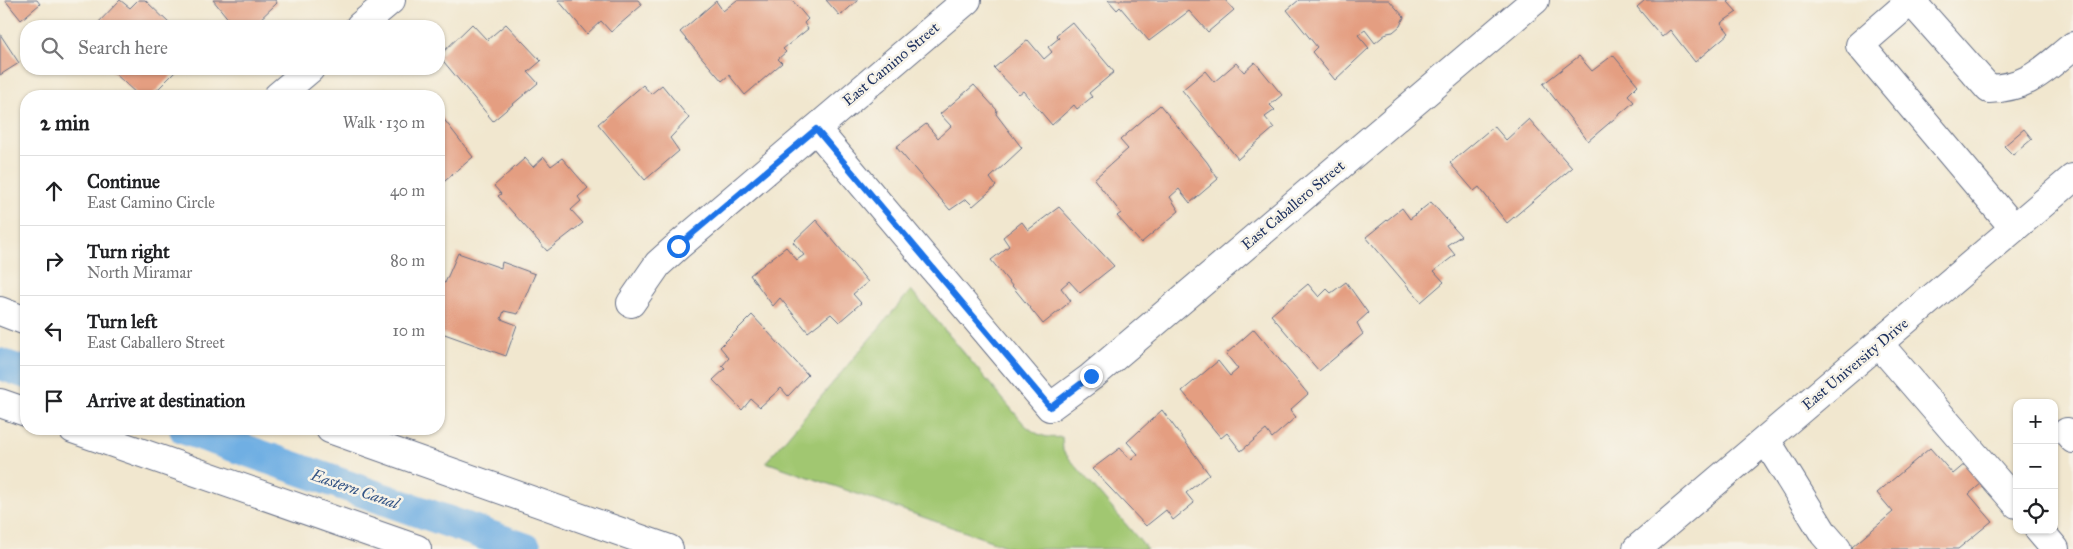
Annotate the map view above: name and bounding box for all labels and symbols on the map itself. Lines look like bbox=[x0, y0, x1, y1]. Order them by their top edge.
street label: East Camino Street bbox=[839, 18, 944, 110]
street label: East Caballero Street bbox=[1238, 156, 1349, 253]
route start bbox=[667, 235, 690, 258]
street label: East University Drive bbox=[1798, 314, 1912, 414]
route end bbox=[1080, 365, 1103, 388]
water label: Eastern Canal bbox=[308, 465, 403, 513]

